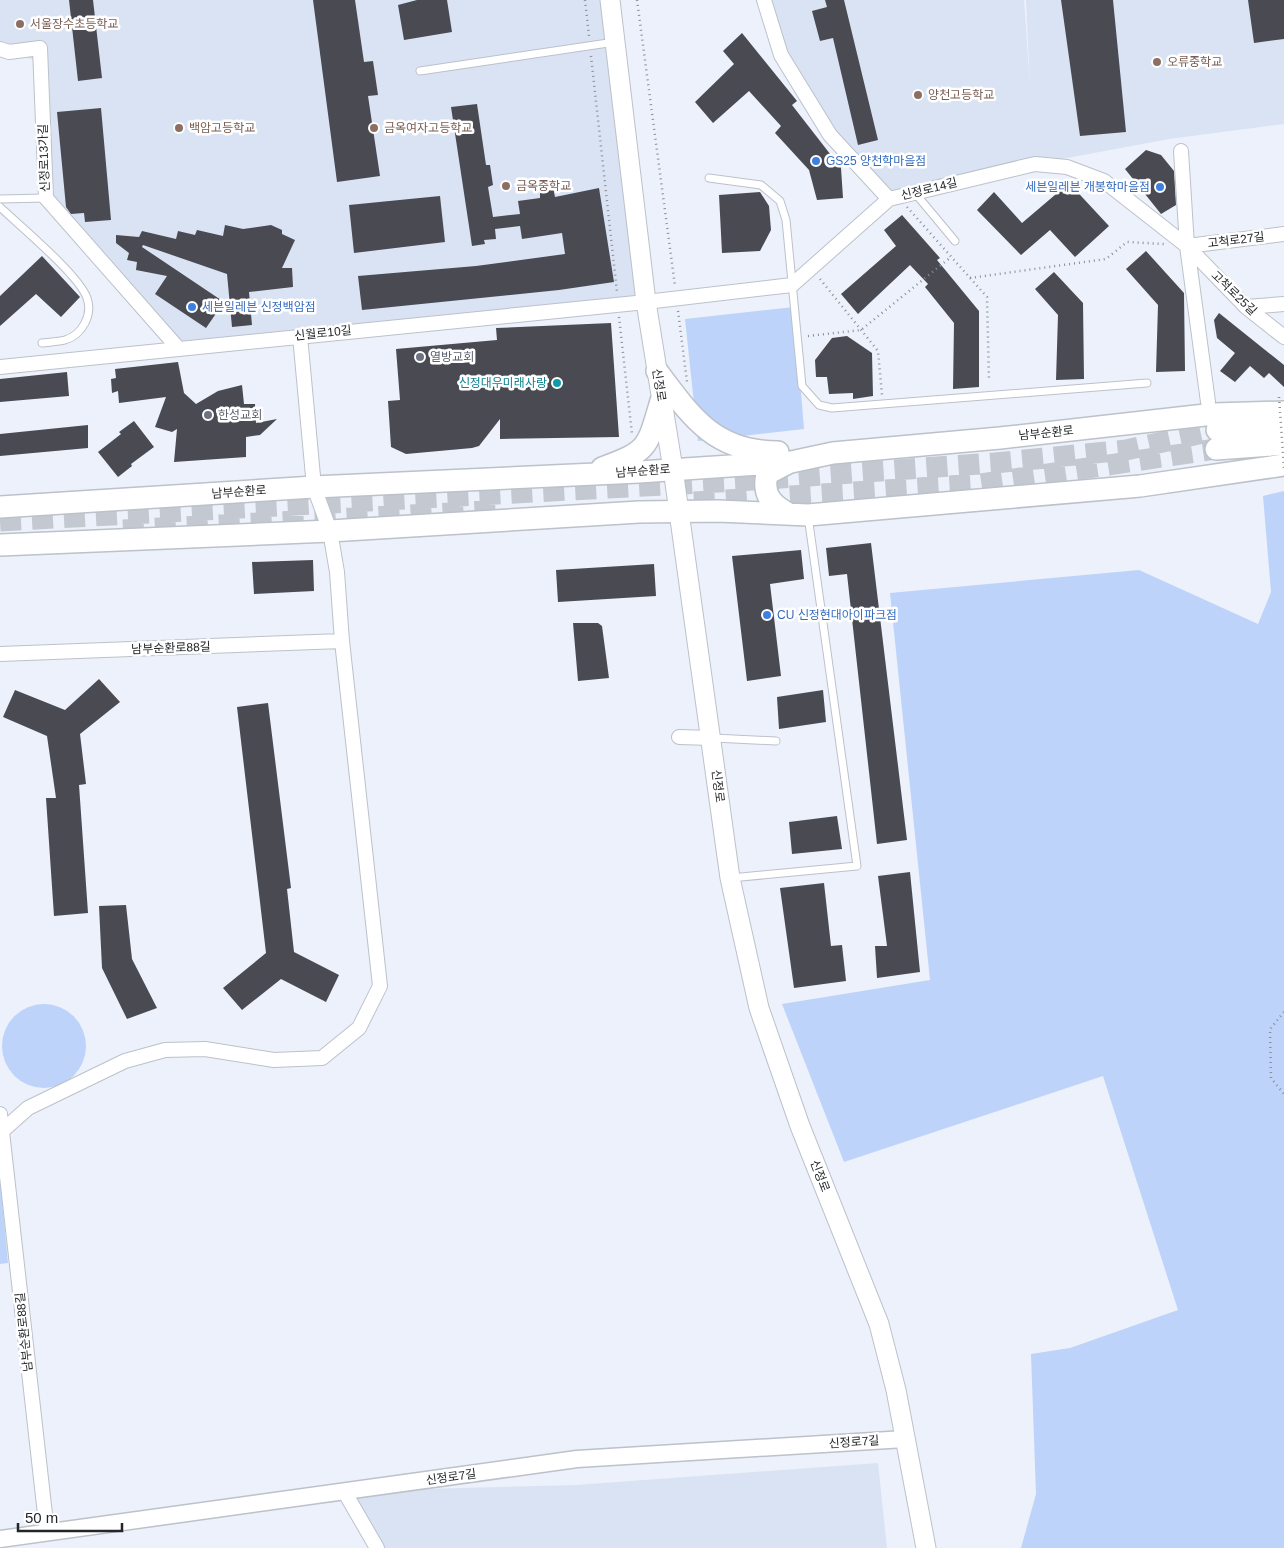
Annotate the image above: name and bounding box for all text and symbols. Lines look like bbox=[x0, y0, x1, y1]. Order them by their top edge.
place label: 서울장수초등학교 bbox=[30, 17, 118, 31]
marker: 서울장수초등학교 bbox=[14, 18, 26, 30]
place label: 오류중학교 bbox=[1167, 55, 1222, 69]
marker: 오류중학교 bbox=[1151, 56, 1163, 68]
place label: 양천고등학교 bbox=[928, 88, 994, 102]
marker: 양천고등학교 bbox=[912, 89, 924, 101]
place label: 백암고등학교 bbox=[189, 121, 255, 135]
place label: 금옥여자고등학교 bbox=[384, 121, 472, 135]
marker: 백암고등학교 bbox=[173, 122, 185, 134]
marker: 금옥여자고등학교 bbox=[368, 122, 380, 134]
street label: 신정로13가길 bbox=[36, 123, 52, 193]
place label: GS25 양천학마을점 bbox=[826, 154, 926, 168]
marker: GS25 양천학마을점 bbox=[810, 155, 822, 167]
street label: 신정로14길 bbox=[899, 175, 959, 203]
place label: 금옥중학교 bbox=[516, 179, 571, 193]
marker: 금옥중학교 bbox=[500, 180, 512, 192]
place label: 세븐일레븐 개봉학마을점 bbox=[1025, 180, 1150, 194]
marker: 세븐일레븐 개봉학마을점 bbox=[1154, 181, 1166, 193]
street label: 고척로27길 bbox=[1207, 230, 1265, 250]
street label: 고척로25길 bbox=[1208, 268, 1260, 318]
place label: 세븐일레븐 신정백암점 bbox=[202, 300, 316, 314]
marker: 세븐일레븐 신정백암점 bbox=[186, 301, 198, 313]
street label: 신월로10길 bbox=[294, 323, 352, 343]
place label: 열방교회 bbox=[430, 350, 474, 364]
marker: 열방교회 bbox=[414, 351, 426, 363]
street label: 신정로 bbox=[649, 368, 669, 402]
place label: 신정대우미래사랑 bbox=[459, 376, 547, 390]
marker: 신정대우미래사랑 bbox=[551, 377, 563, 389]
place label: 한성교회 bbox=[218, 408, 262, 422]
marker: 한성교회 bbox=[202, 409, 214, 421]
street label: 남부순환로 bbox=[1018, 423, 1074, 443]
street label: 남부순환로 bbox=[615, 462, 671, 480]
street label: 남부순환로 bbox=[211, 483, 267, 501]
place label: CU 신정현대아이파크점 bbox=[777, 608, 897, 622]
marker: CU 신정현대아이파크점 bbox=[761, 609, 773, 621]
street label: 남부순환로88길 bbox=[131, 640, 211, 656]
street label: 신정로 bbox=[709, 769, 727, 803]
street label: 신정로 bbox=[808, 1158, 832, 1194]
street label: 남부순환로88길 bbox=[13, 1292, 35, 1372]
street label: 신정로7길 bbox=[828, 1433, 880, 1451]
street label: 신정로7길 bbox=[425, 1467, 477, 1487]
scale bar bbox=[18, 1500, 121, 1532]
text: 50 m bbox=[25, 1509, 58, 1526]

